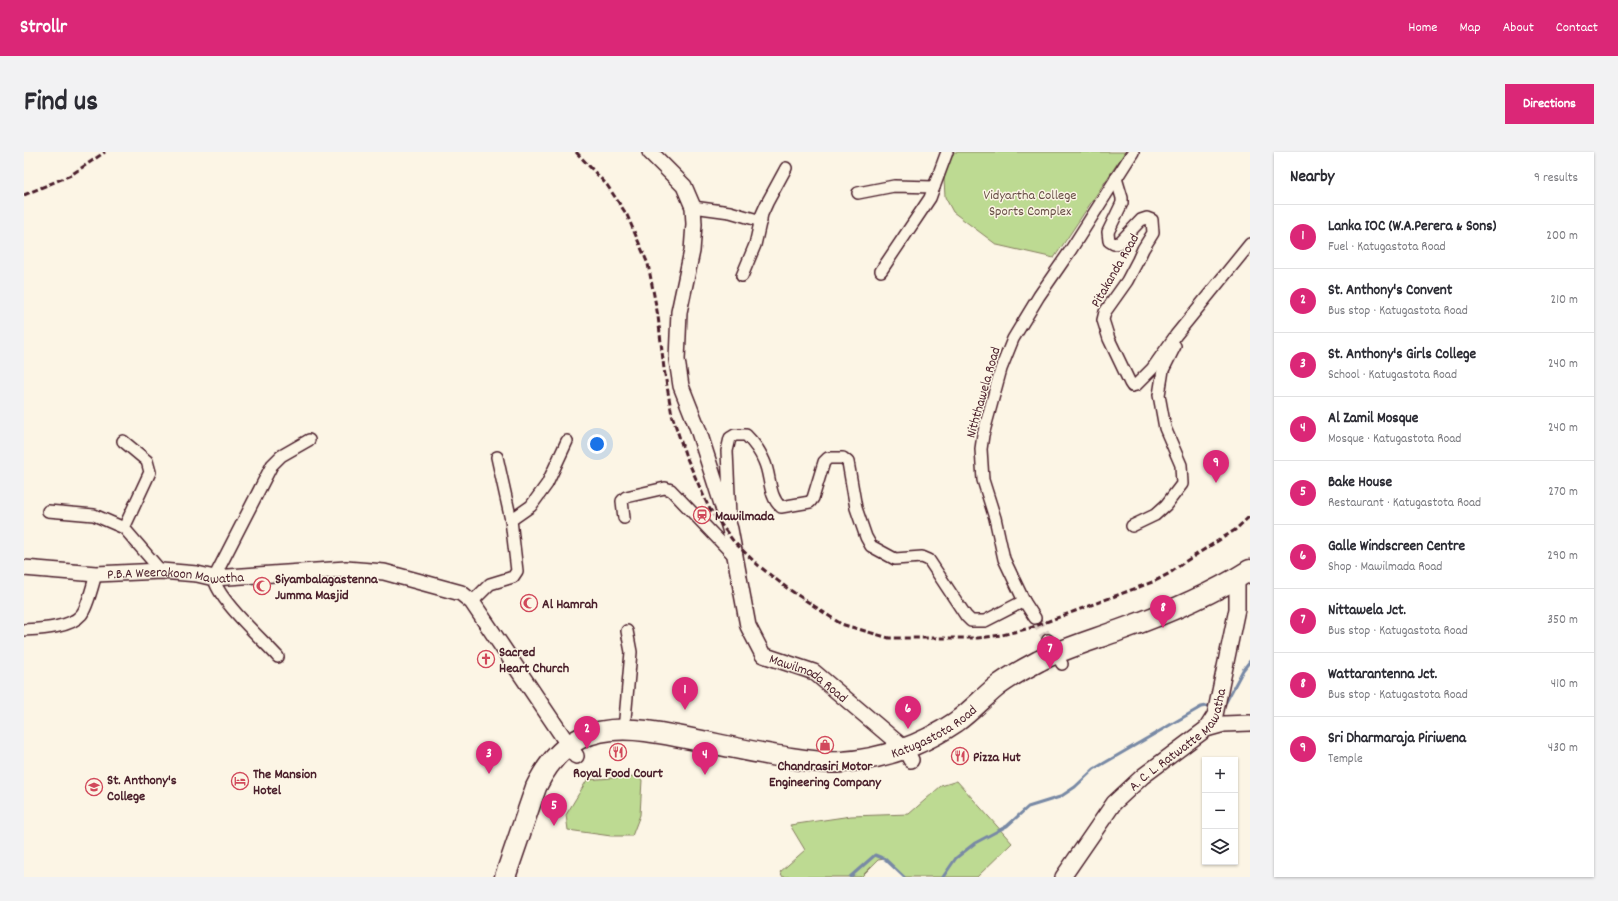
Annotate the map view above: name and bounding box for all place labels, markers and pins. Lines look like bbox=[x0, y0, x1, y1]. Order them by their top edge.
pin: 9 bbox=[1203, 450, 1229, 483]
station icon: Mawilmada bbox=[692, 505, 712, 525]
place label: Mawilmada bbox=[715, 507, 775, 527]
place label: Siyambalagastenna Jumma Masjid bbox=[275, 570, 379, 606]
mosque icon: Siyambalagastenna Jumma Masjid bbox=[252, 576, 272, 596]
mosque icon: Al Hamrah bbox=[519, 593, 539, 613]
place label: Al Hamrah bbox=[542, 595, 598, 615]
pin: 8 bbox=[1150, 595, 1176, 628]
pin: 7 bbox=[1037, 636, 1063, 669]
place label: Sacred Heart Church bbox=[499, 643, 570, 679]
church icon: Sacred Heart Church bbox=[476, 649, 496, 669]
pin: 1 bbox=[672, 677, 698, 710]
pin: 6 bbox=[895, 696, 921, 729]
pin: 2 bbox=[574, 716, 600, 749]
shop icon: Chandrasiri Motor Engineering Company bbox=[815, 735, 835, 755]
pin: 3 bbox=[476, 741, 502, 774]
restaurant icon: Royal Food Court bbox=[608, 742, 628, 762]
pin: 4 bbox=[692, 742, 718, 775]
restaurant icon: Pizza Hut bbox=[950, 746, 970, 766]
place label: Pizza Hut bbox=[973, 748, 1022, 768]
place label: Chandrasiri Motor Engineering Company bbox=[769, 757, 882, 793]
place label: Royal Food Court bbox=[573, 764, 664, 784]
place label: The Mansion Hotel bbox=[253, 765, 317, 801]
place label: St. Anthony's College bbox=[107, 771, 177, 807]
hotel icon: The Mansion Hotel bbox=[230, 771, 250, 791]
school or university icon: St. Anthony's College bbox=[84, 777, 104, 797]
pin: 5 bbox=[541, 793, 567, 826]

